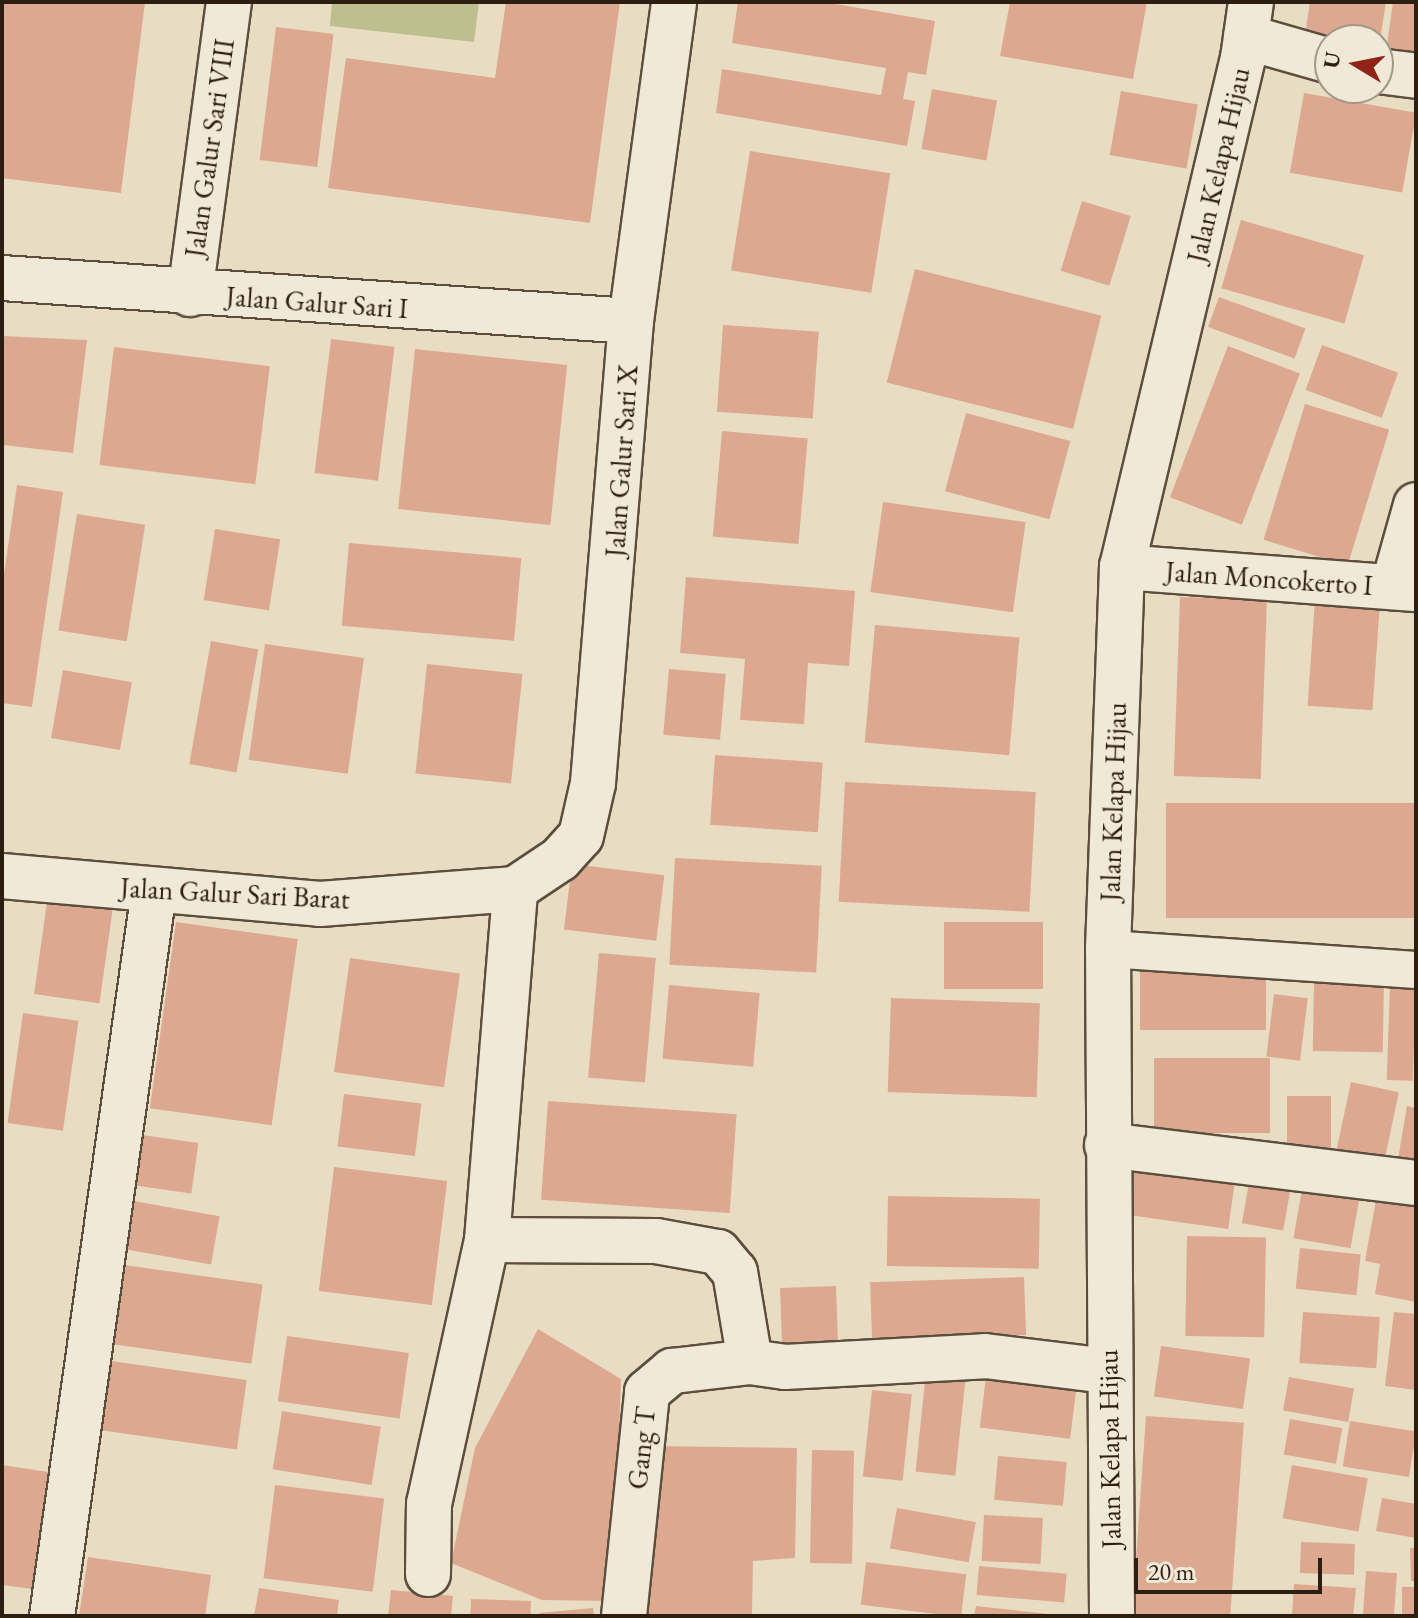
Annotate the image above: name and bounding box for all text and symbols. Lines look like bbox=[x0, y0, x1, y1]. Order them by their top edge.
north arrow bbox=[1314, 24, 1394, 104]
street label: Jalan Galur Sari VIII bbox=[177, 37, 241, 259]
text: U bbox=[1316, 50, 1348, 71]
street label: Jalan Kelapa Hijau bbox=[1179, 64, 1257, 266]
street label: Jalan Galur Sari I bbox=[225, 279, 409, 325]
street label: Jalan Galur Sari X bbox=[598, 364, 644, 558]
street label: Jalan Moncokerto I bbox=[1164, 554, 1374, 602]
street label: Jalan Kelapa Hijau bbox=[1093, 702, 1133, 902]
street label: Jalan Galur Sari Barat bbox=[119, 870, 351, 916]
street label: Jalan Kelapa Hijau bbox=[1090, 1349, 1128, 1549]
street label: Gang T bbox=[620, 1405, 662, 1491]
scale bar bbox=[1138, 1542, 1326, 1592]
text: 20 m bbox=[1148, 1556, 1195, 1587]

